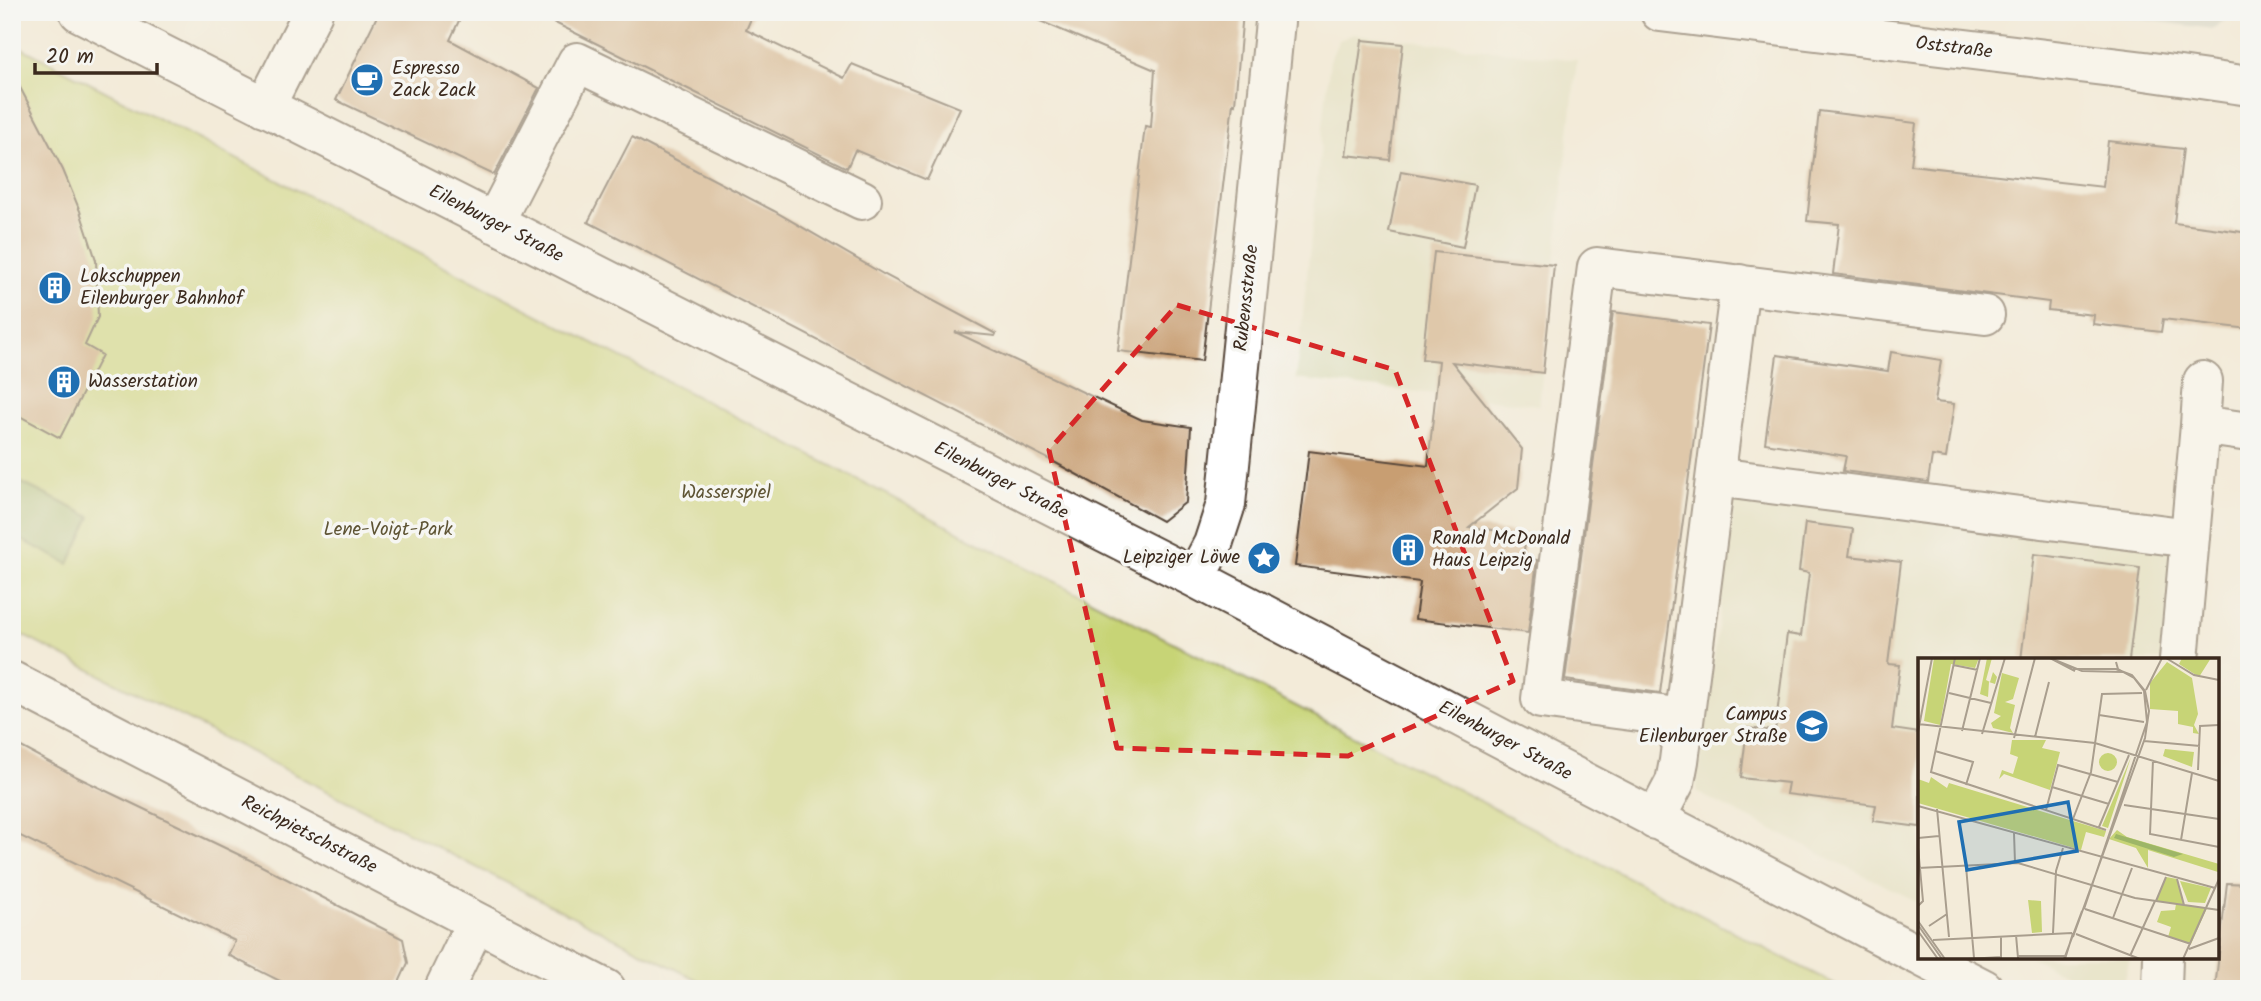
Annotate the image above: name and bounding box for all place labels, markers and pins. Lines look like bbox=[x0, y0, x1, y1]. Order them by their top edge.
place label: Espresso Zack Zack bbox=[392, 54, 476, 106]
cafe icon: Espresso Zack Zack bbox=[348, 61, 386, 99]
place label: Lokschuppen Eilenburger Bahnhof bbox=[80, 262, 245, 314]
building icon: Lokschuppen Eilenburger Bahnhof bbox=[36, 269, 74, 307]
building icon: Wasserstation bbox=[45, 363, 83, 401]
place label: Wasserstation bbox=[88, 367, 198, 397]
place label: Ronald McDonald Haus Leipzig bbox=[1432, 524, 1570, 576]
building icon: Ronald McDonald Haus Leipzig bbox=[1389, 531, 1427, 569]
place icon: Leipziger Löwe bbox=[1245, 539, 1283, 577]
place label: Leipziger Löwe bbox=[1123, 543, 1240, 573]
place label: Campus Eilenburger Straße bbox=[1639, 700, 1787, 752]
school or university icon: Campus Eilenburger Straße bbox=[1793, 707, 1831, 745]

